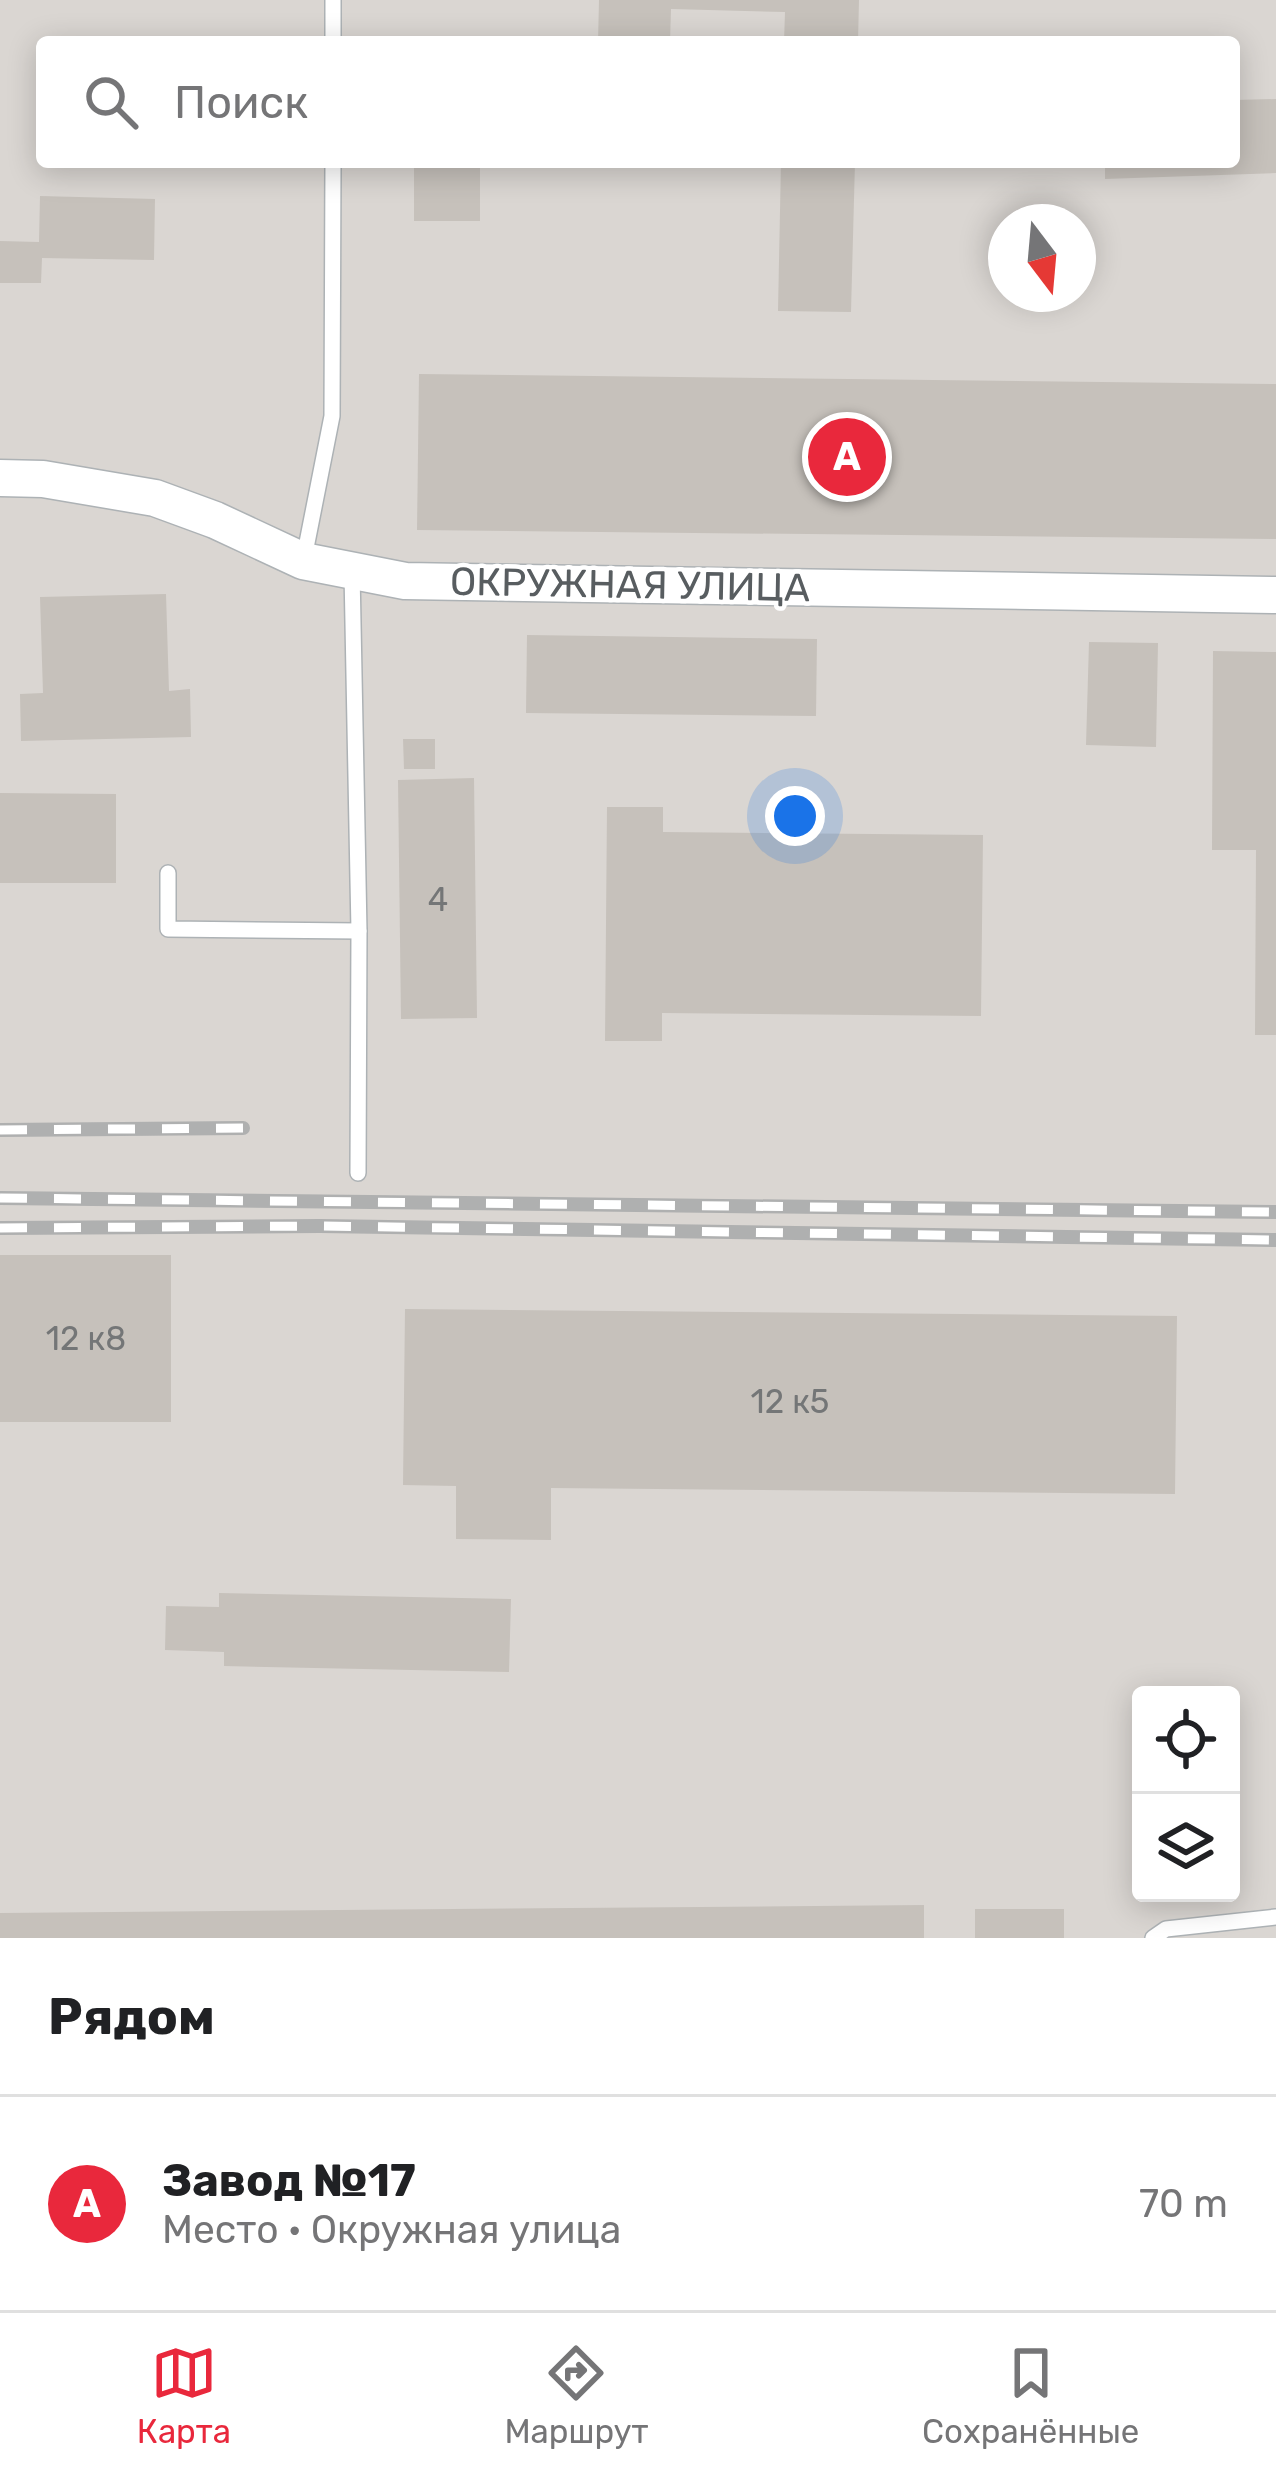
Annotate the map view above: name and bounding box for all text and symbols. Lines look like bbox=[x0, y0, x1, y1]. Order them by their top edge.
search box bbox=[36, 36, 1240, 168]
icon: search bbox=[78, 69, 144, 135]
text: Поиск bbox=[174, 76, 308, 129]
north arrow bbox=[988, 204, 1096, 312]
pin: A bbox=[808, 412, 886, 502]
street label: ОКРУЖНАЯ УЛИЦА bbox=[449, 559, 810, 611]
your location bbox=[765, 786, 825, 846]
house number: 4 bbox=[428, 880, 448, 919]
house number: 12 к8 bbox=[46, 1319, 126, 1358]
house number: 12 к5 bbox=[751, 1382, 829, 1421]
map controls bbox=[1132, 1686, 1240, 1902]
button: locate bbox=[1132, 1686, 1240, 1794]
button: layers bbox=[1132, 1794, 1240, 1902]
text: Рядом bbox=[48, 1986, 215, 2047]
text: Завод №17 bbox=[162, 2154, 416, 2207]
text: A bbox=[73, 2181, 101, 2227]
text: 70 m bbox=[1139, 2181, 1228, 2227]
text: Место · Окружная улица bbox=[162, 2207, 621, 2253]
tab: Карта bbox=[137, 2340, 231, 2451]
tab: Маршрут bbox=[504, 2340, 648, 2451]
tab: Сохранённые bbox=[922, 2340, 1139, 2451]

